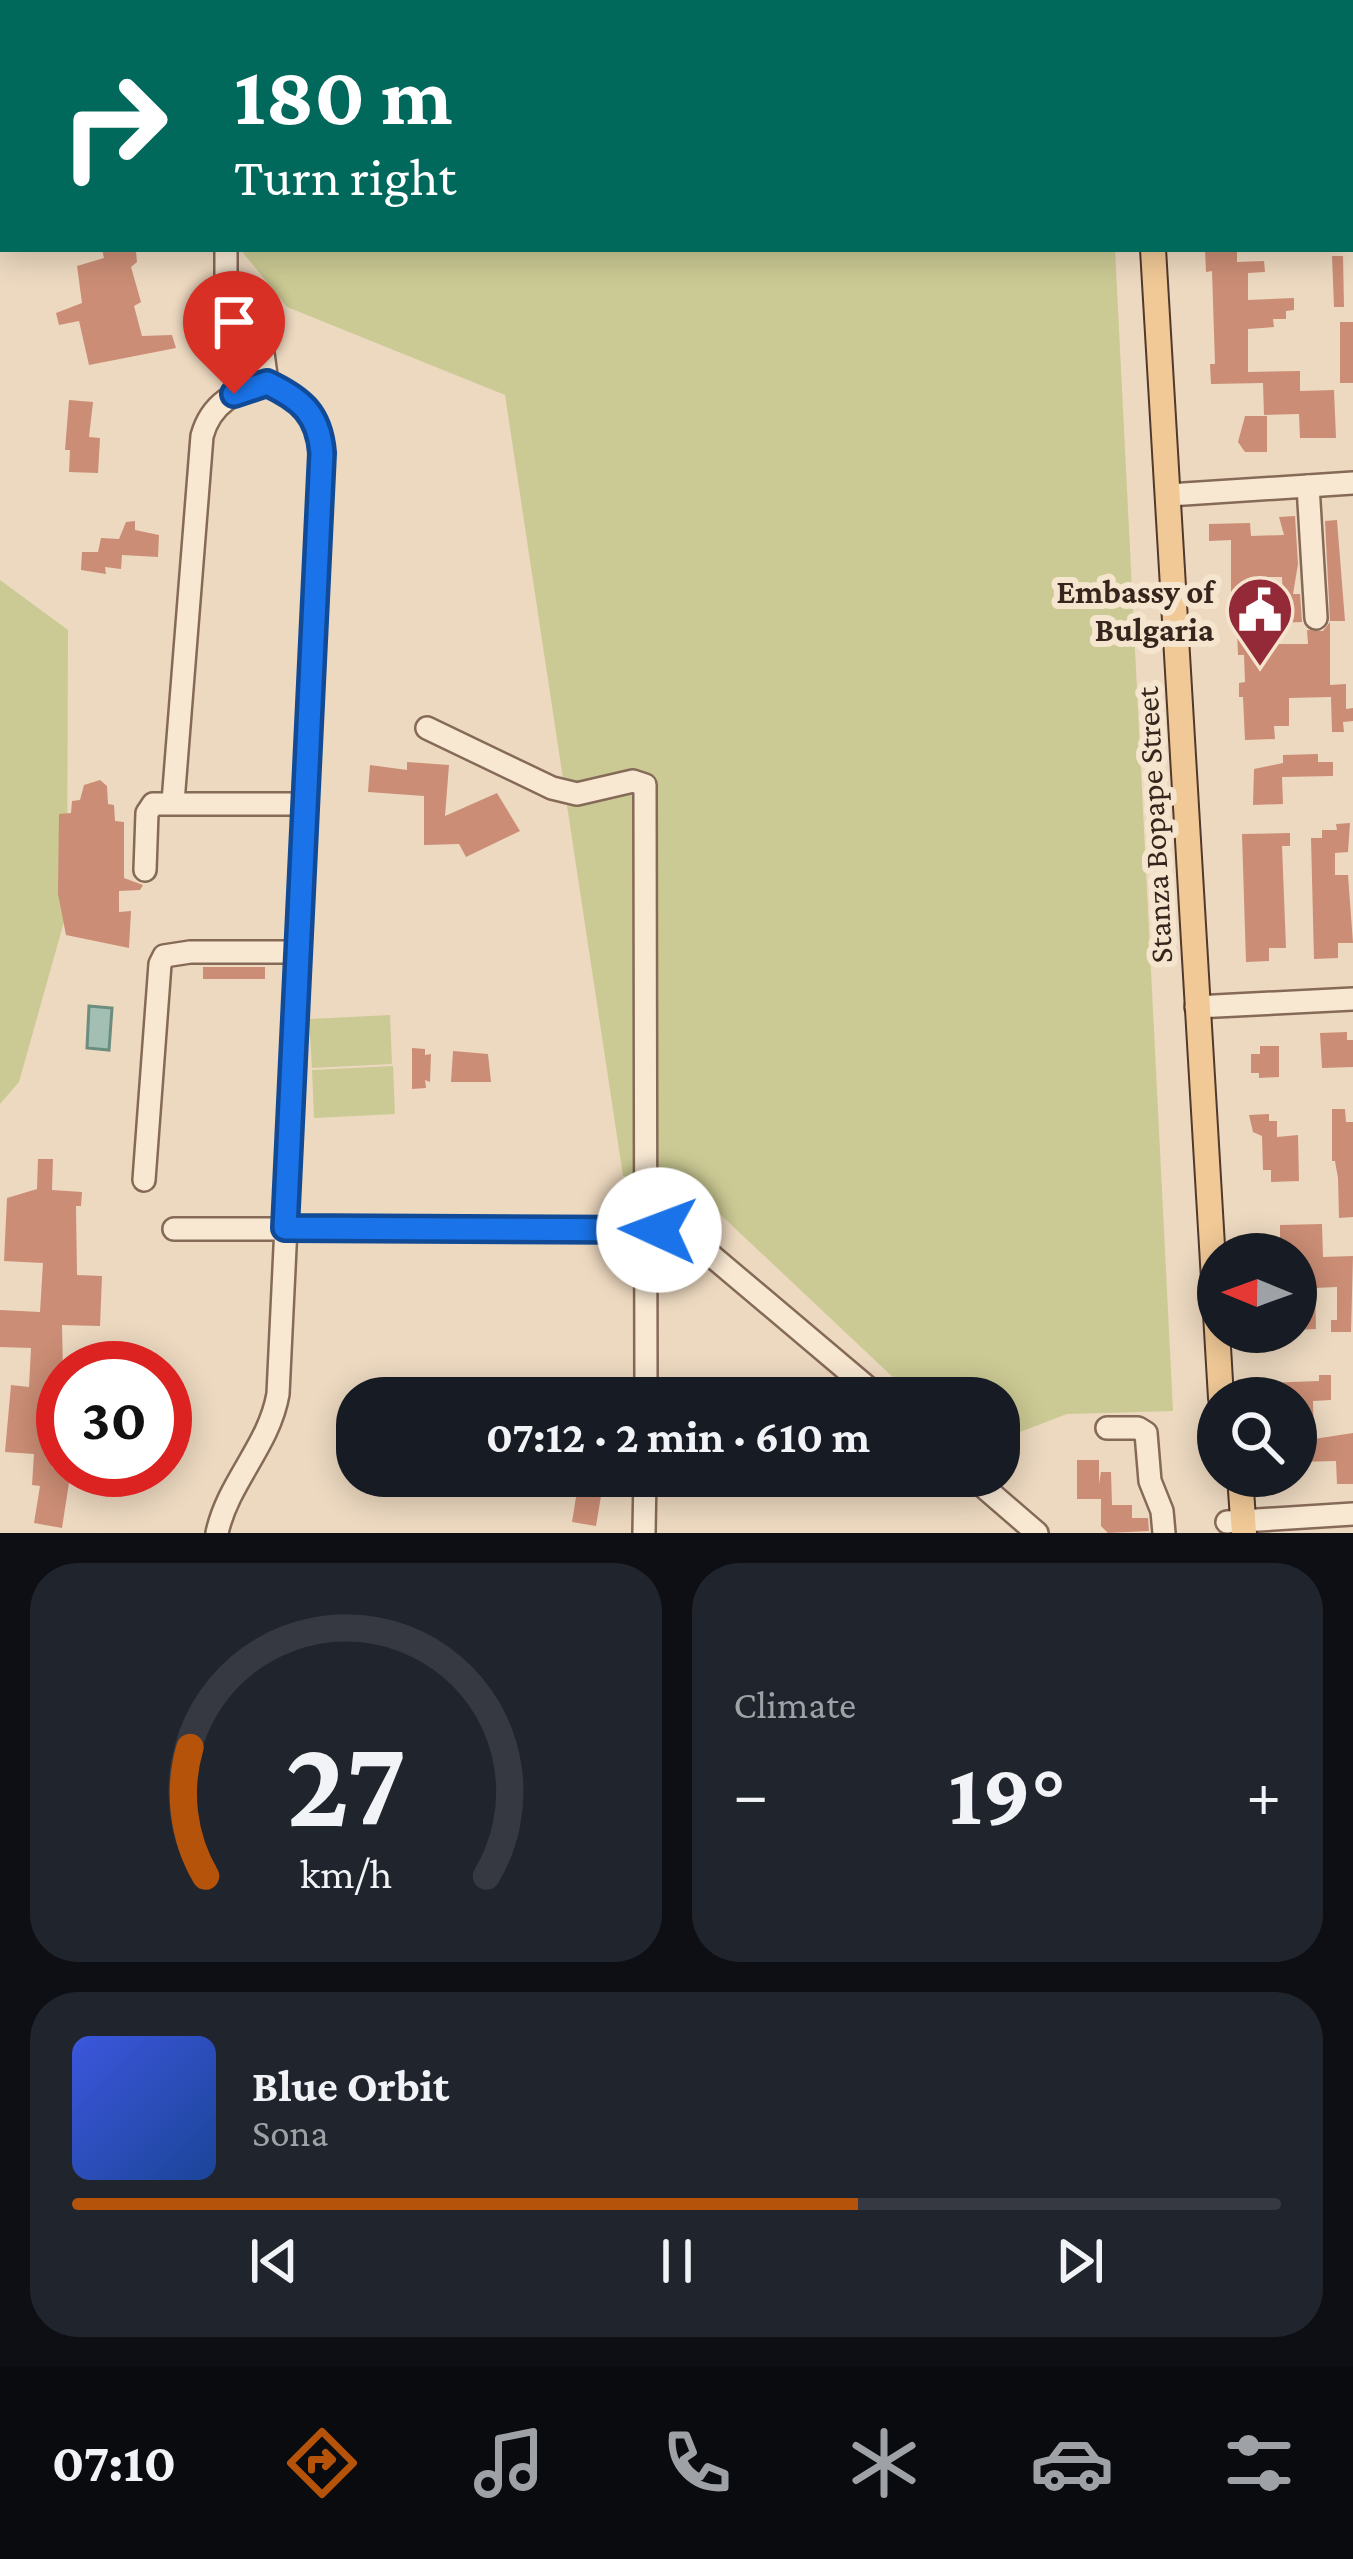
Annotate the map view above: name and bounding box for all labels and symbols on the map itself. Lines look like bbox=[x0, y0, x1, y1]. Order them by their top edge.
pin bbox=[183, 271, 285, 394]
place label: Embassy of Bulgaria bbox=[1056, 573, 1216, 648]
public building icon: Embassy of Bulgaria bbox=[1225, 575, 1295, 669]
street label: Stanza Bopape Street bbox=[1128, 685, 1179, 964]
position arrow bbox=[596, 1167, 722, 1293]
north arrow bbox=[1197, 1233, 1317, 1353]
speed limit sign: 30 bbox=[36, 1341, 192, 1497]

